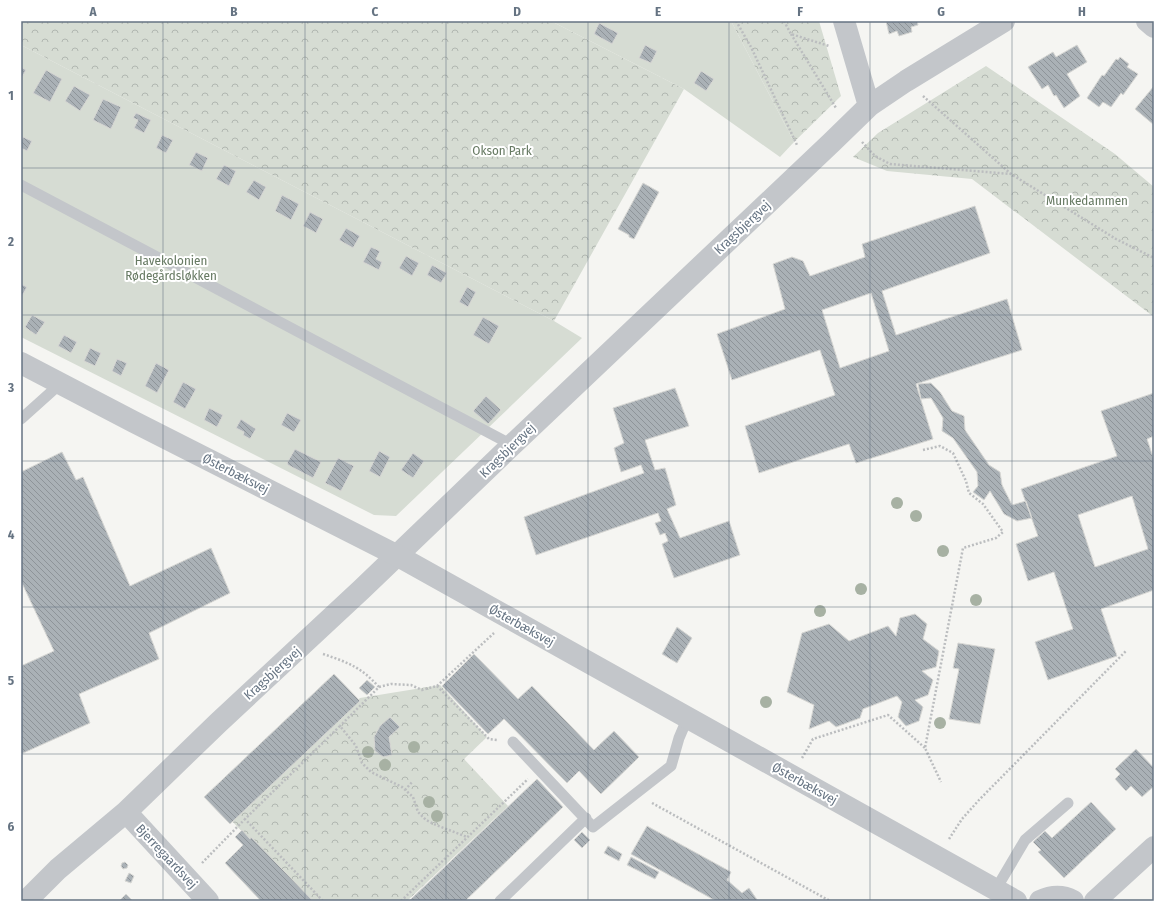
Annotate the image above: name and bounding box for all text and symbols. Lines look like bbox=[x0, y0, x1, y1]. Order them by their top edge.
text: A bbox=[88, 4, 97, 19]
text: B bbox=[230, 4, 238, 19]
text: C bbox=[372, 4, 379, 19]
text: D bbox=[513, 4, 521, 19]
text: E bbox=[655, 4, 661, 19]
text: F bbox=[797, 4, 803, 19]
text: G bbox=[937, 4, 945, 19]
text: H bbox=[1078, 4, 1086, 19]
text: 1 bbox=[8, 88, 14, 103]
park label: Okson Park bbox=[472, 143, 533, 158]
park label: Munkedammen bbox=[1046, 193, 1128, 208]
street label: Kragsbjergvej bbox=[711, 198, 774, 257]
text: 2 bbox=[7, 234, 14, 249]
park label: Havekolonien Rødegårdsløkken bbox=[125, 253, 217, 283]
text: 3 bbox=[7, 380, 14, 395]
street label: Kragsbjergvej bbox=[476, 420, 538, 481]
street label: Østerbæksvej bbox=[200, 450, 271, 497]
text: 4 bbox=[8, 527, 15, 542]
street label: Østerbæksvej bbox=[486, 601, 557, 650]
street label: Kragsbjergvej bbox=[241, 644, 304, 703]
text: 5 bbox=[8, 673, 14, 688]
street label: Østerbæksvej bbox=[769, 759, 840, 808]
text: 6 bbox=[8, 819, 15, 834]
street label: Bjerregaardsvej bbox=[133, 821, 200, 892]

